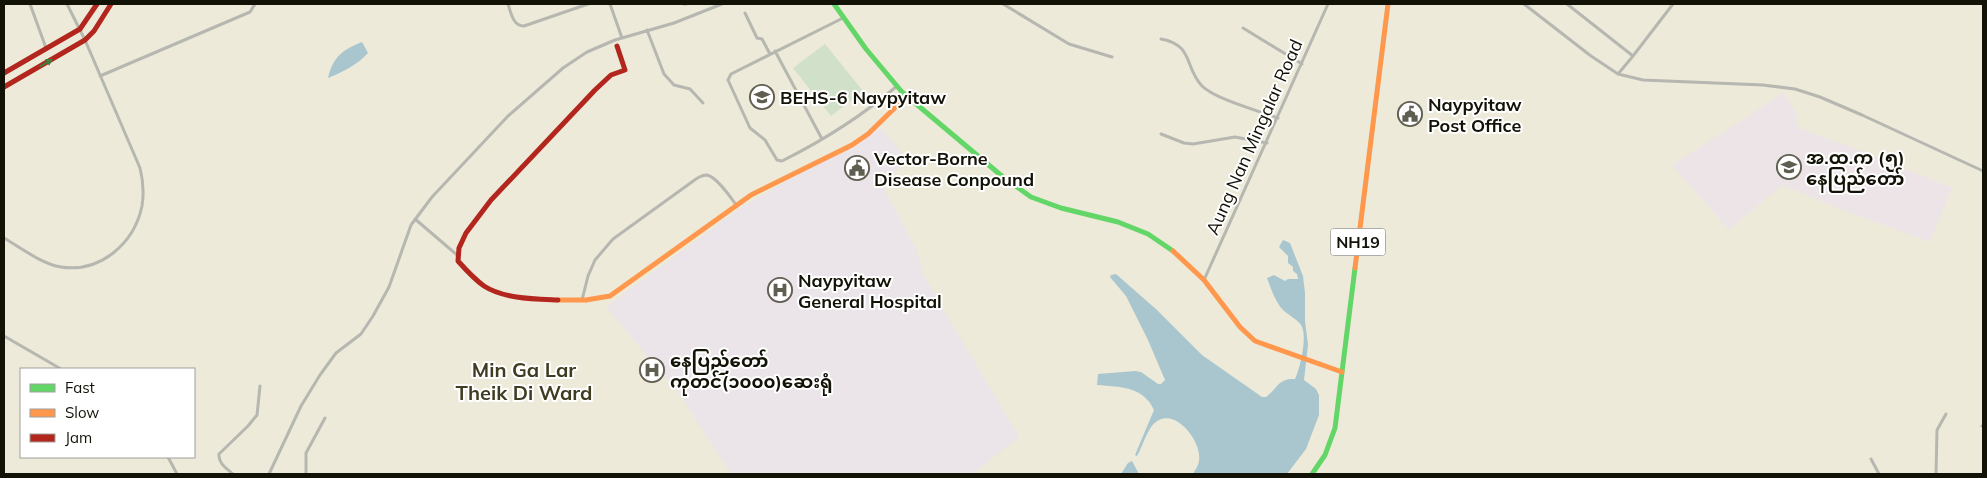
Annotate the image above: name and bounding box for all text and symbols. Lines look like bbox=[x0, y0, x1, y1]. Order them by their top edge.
street label: Aung Nan Mingalar Road bbox=[1200, 36, 1308, 238]
one-way arrow bbox=[40, 58, 53, 67]
school or university icon: BEHS-6 Naypyitaw bbox=[749, 84, 775, 110]
place label: BEHS-6 Naypyitaw bbox=[780, 86, 946, 109]
place label: Naypyitaw Post Office bbox=[1428, 93, 1522, 137]
public building icon: Naypyitaw Post Office bbox=[1397, 101, 1423, 127]
place label: အ.ထ.က (၅) နေပြည်တော် bbox=[1806, 146, 1905, 193]
place label: Vector-Borne Disease Conpound bbox=[873, 147, 1034, 191]
school or university icon: အ.ထ.က (၅) နေပြည်တော် bbox=[1776, 154, 1802, 180]
public building icon: Vector-Borne Disease Conpound bbox=[844, 155, 870, 181]
road number: NH19 bbox=[1330, 228, 1386, 256]
place label: Naypyitaw General Hospital bbox=[798, 269, 942, 313]
hospital icon: Naypyitaw General Hospital bbox=[767, 277, 793, 303]
place label: နေပြည်တော် ကုတင်(၁၀၀၀)ဆေးရုံ bbox=[670, 349, 833, 396]
district label: Min Ga Lar Theik Di Ward bbox=[456, 357, 592, 405]
hospital icon: နေပြည်တော် ကုတင်(၁၀၀၀)ဆေးရုံ bbox=[639, 357, 665, 383]
legend bbox=[20, 368, 195, 458]
text: Fast bbox=[65, 378, 95, 397]
text: Slow bbox=[65, 403, 99, 422]
text: Jam bbox=[65, 428, 92, 447]

